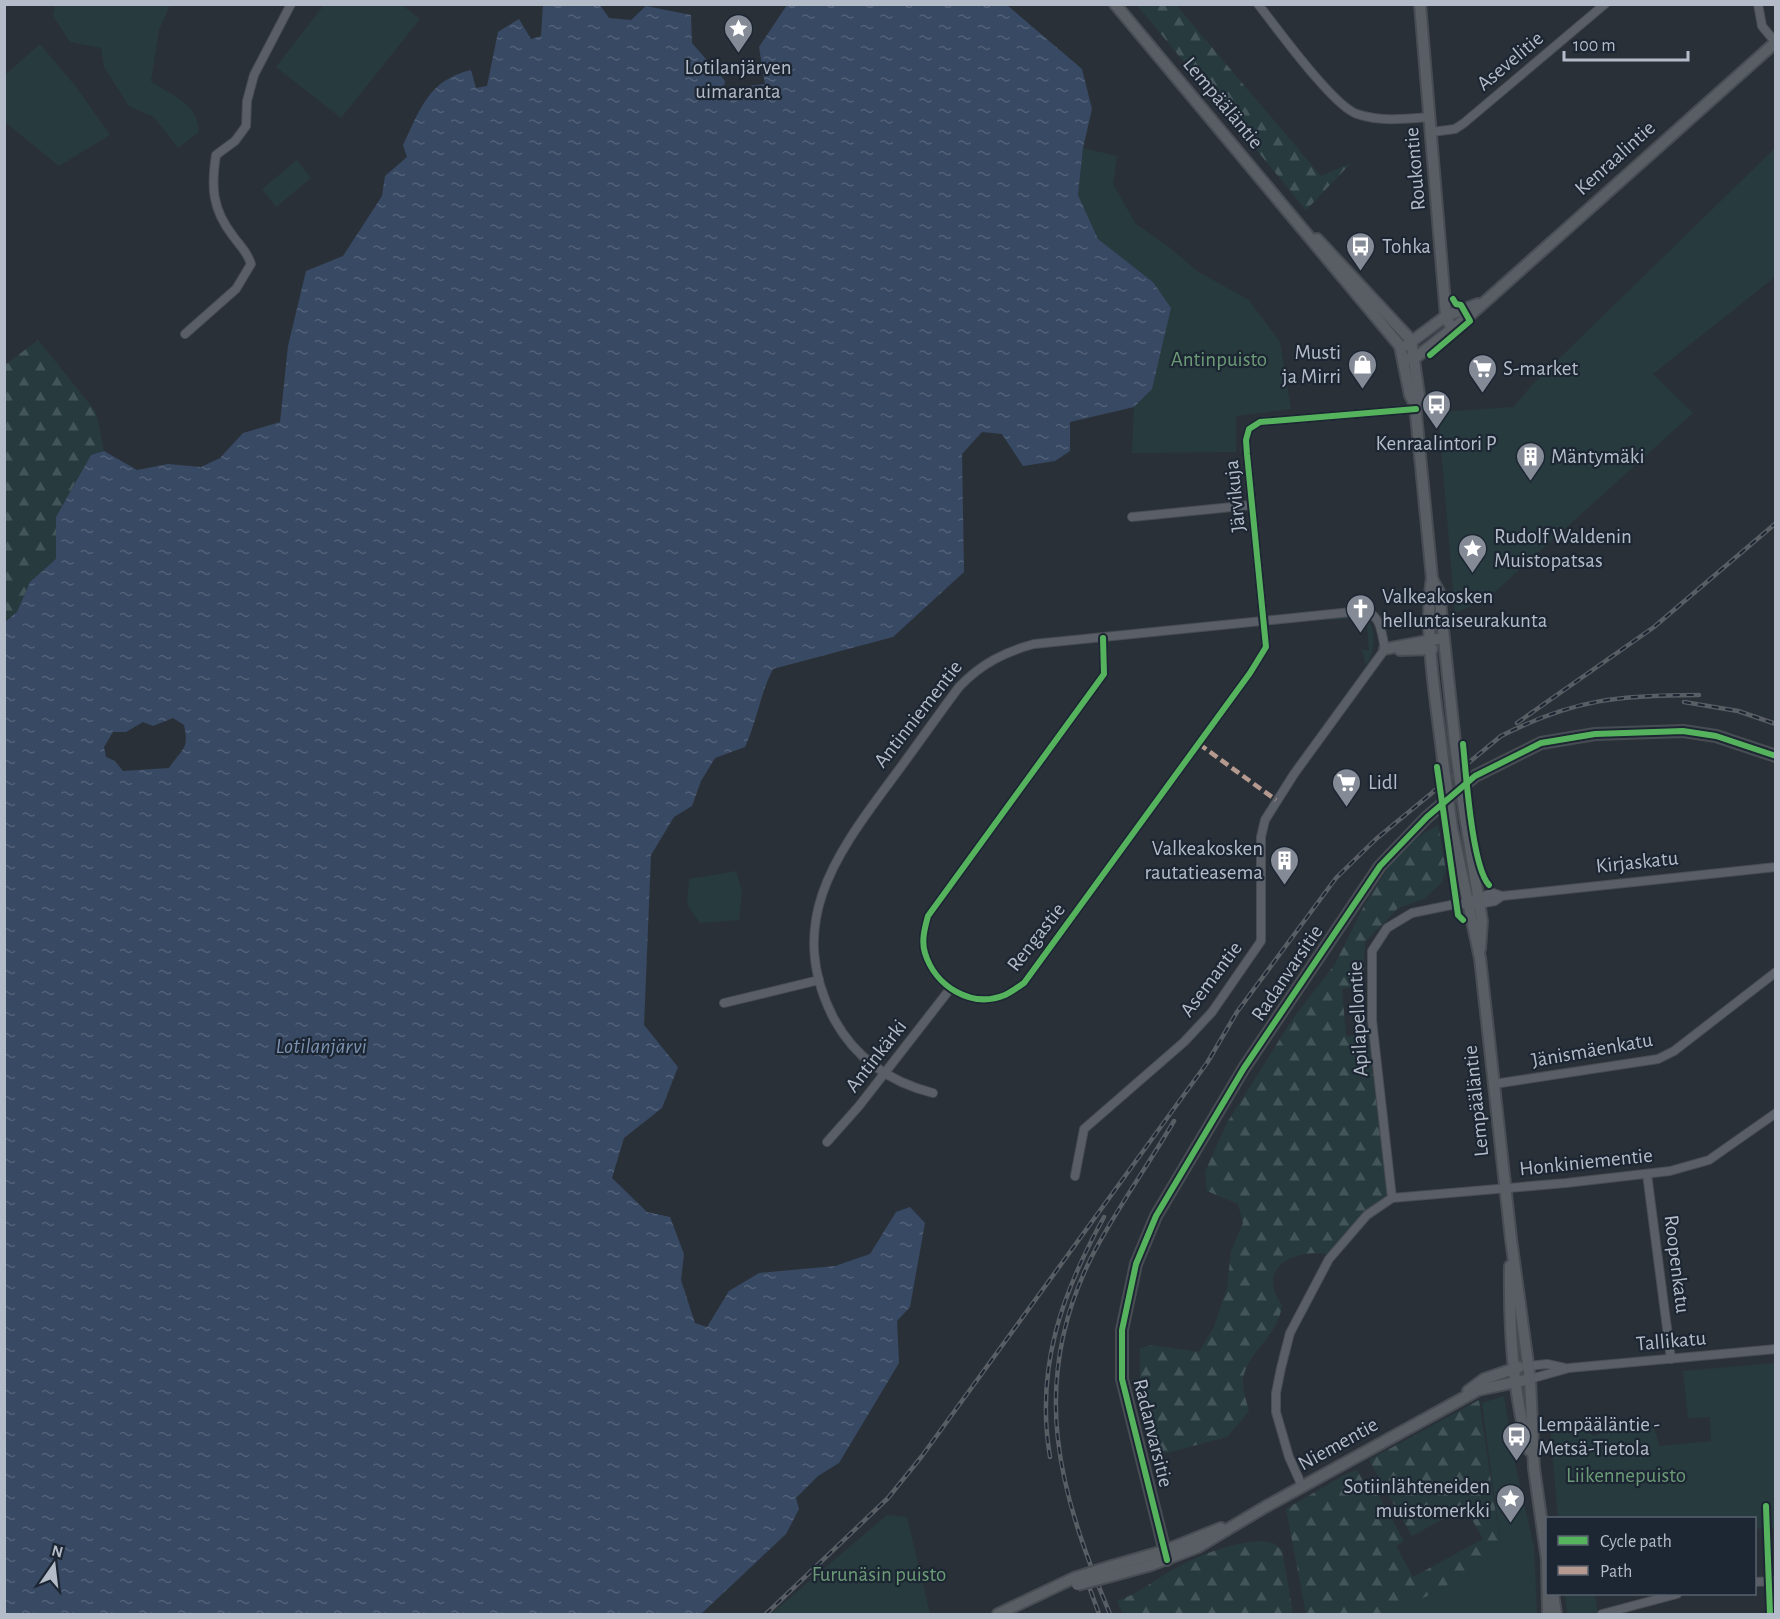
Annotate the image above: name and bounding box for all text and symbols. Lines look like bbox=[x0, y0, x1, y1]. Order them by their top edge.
place icon: Lotilanjärven uimaranta bbox=[722, 12, 754, 54]
scale bar bbox=[1564, 24, 1688, 62]
street label: Asevelitie bbox=[1473, 27, 1547, 95]
text: 100 m bbox=[1573, 37, 1616, 55]
street label: Lempääläntie bbox=[1179, 53, 1267, 153]
place label: Lotilanjärven uimaranta bbox=[684, 57, 792, 102]
street label: Kenraalintie bbox=[1571, 117, 1659, 199]
street label: Roukontie bbox=[1401, 126, 1429, 212]
bus stop icon: Tohka bbox=[1345, 230, 1377, 272]
place label: Tohka bbox=[1382, 236, 1431, 257]
place label: Musti ja Mirri bbox=[1282, 342, 1341, 387]
shop icon: Musti ja Mirri bbox=[1346, 348, 1378, 390]
park label: Antinpuisto bbox=[1171, 349, 1267, 370]
supermarket icon: S-market bbox=[1466, 352, 1498, 394]
place label: S-market bbox=[1503, 358, 1578, 379]
bus stop icon: Kenraalintori P bbox=[1420, 388, 1452, 430]
place label: Kenraalintori P bbox=[1375, 433, 1497, 454]
building icon: Mäntymäki bbox=[1514, 440, 1546, 482]
place label: Mäntymäki bbox=[1551, 446, 1645, 467]
street label: Järvikuja bbox=[1221, 459, 1249, 533]
place label: Rudolf Waldenin Muistopatsas bbox=[1494, 526, 1632, 571]
place icon: Rudolf Waldenin Muistopatsas bbox=[1457, 532, 1489, 574]
place label: Valkeakosken helluntaiseurakunta bbox=[1382, 586, 1548, 631]
church icon: Valkeakosken helluntaiseurakunta bbox=[1345, 592, 1377, 634]
street label: Antinniementie bbox=[870, 656, 966, 772]
supermarket icon: Lidl bbox=[1331, 766, 1363, 808]
place label: Lidl bbox=[1368, 772, 1398, 793]
place label: Valkeakosken rautatieasema bbox=[1144, 838, 1263, 883]
building icon: Valkeakosken rautatieasema bbox=[1268, 844, 1300, 886]
street label: Kirjaskatu bbox=[1595, 847, 1679, 877]
street label: Rengastie bbox=[1003, 899, 1069, 975]
street label: Radanvarsitie bbox=[1247, 921, 1327, 1025]
street label: Asemantie bbox=[1176, 937, 1246, 1021]
street label: Apilapellontie bbox=[1344, 961, 1372, 1077]
street label: Antinkärki bbox=[841, 1016, 911, 1096]
street label: Jänismäenkatu bbox=[1530, 1029, 1654, 1071]
water label: Lotilanjärvi bbox=[276, 1035, 367, 1057]
street label: Lempääläntie bbox=[1460, 1044, 1492, 1158]
street label: Honkiniementie bbox=[1518, 1145, 1654, 1179]
street label: Roopenkatu bbox=[1661, 1214, 1693, 1315]
street label: Tallikatu bbox=[1635, 1327, 1707, 1355]
street label: Radanvarsitie bbox=[1129, 1377, 1177, 1489]
street label: Niementie bbox=[1294, 1414, 1382, 1474]
place label: Lempääläntie - Metsä-Tietola bbox=[1538, 1414, 1660, 1459]
bus stop icon: Lempääläntie - Metsä-Tietola bbox=[1501, 1420, 1533, 1462]
park label: Liikennepuisto bbox=[1566, 1465, 1686, 1486]
place label: Sotiinlähteneiden muistomerkki bbox=[1344, 1476, 1490, 1521]
place icon: Sotiinlähteneiden muistomerkki bbox=[1495, 1482, 1527, 1524]
legend bbox=[1546, 1517, 1756, 1595]
text: Cycle path bbox=[1600, 1533, 1672, 1551]
north arrow bbox=[24, 1535, 84, 1595]
text: N bbox=[50, 1542, 65, 1561]
text: Path bbox=[1600, 1563, 1632, 1581]
park label: Furunäsin puisto bbox=[812, 1564, 946, 1585]

